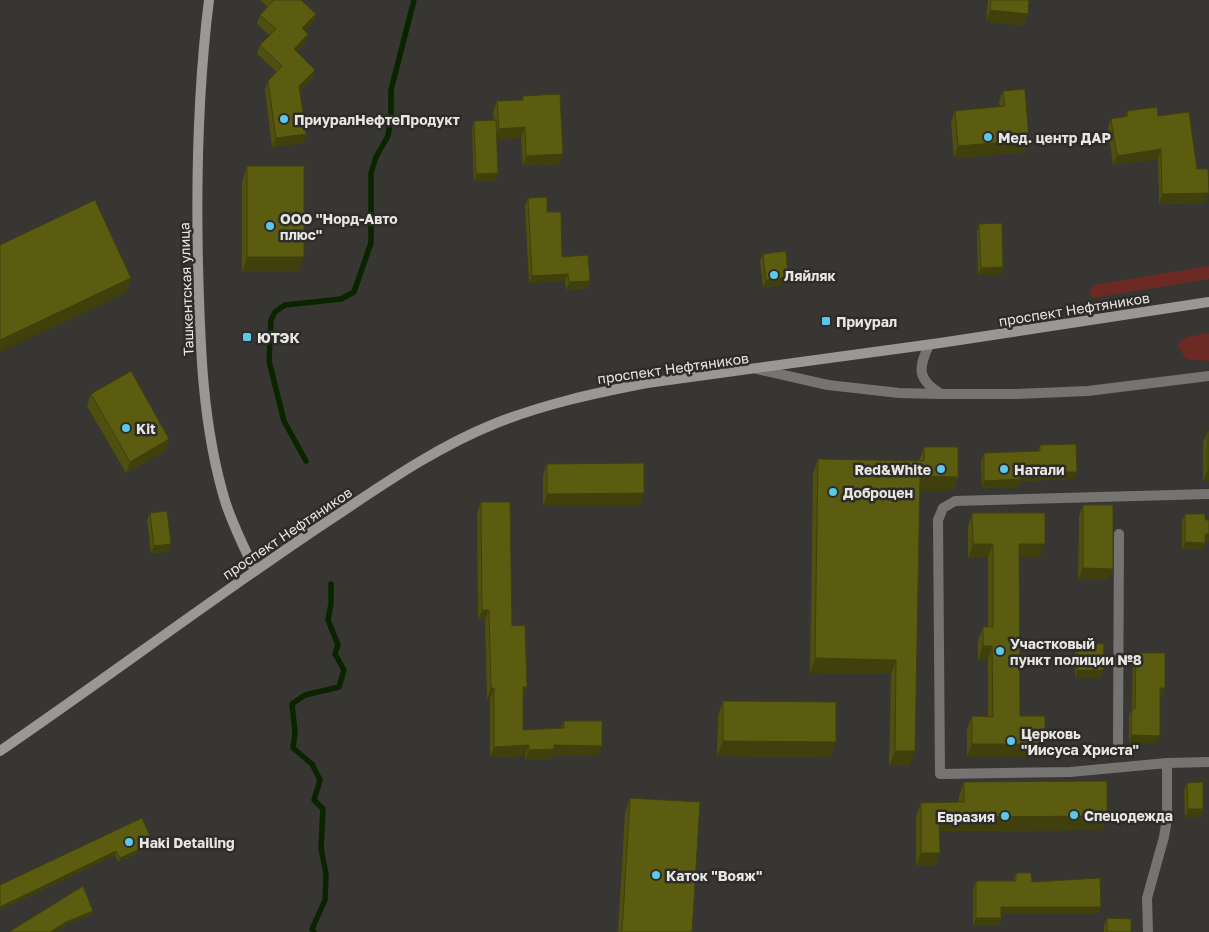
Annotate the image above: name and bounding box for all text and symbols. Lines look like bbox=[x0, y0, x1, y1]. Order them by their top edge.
place label: ПриуралНефтеПродукт bbox=[294, 111, 460, 128]
marker: ПриуралНефтеПродукт bbox=[278, 113, 290, 125]
place label: Мед. центр ДАР bbox=[998, 129, 1111, 146]
marker: Мед. центр ДАР bbox=[982, 131, 994, 143]
place label: ООО ''Норд-Авто плюс'' bbox=[280, 210, 398, 243]
marker: ООО ''Норд-Авто плюс'' bbox=[264, 220, 276, 232]
street label: Ташкентская улица bbox=[175, 222, 197, 356]
place label: Ляйляк bbox=[784, 267, 836, 284]
marker: Ляйляк bbox=[768, 269, 780, 281]
street label: проспект Нефтяников bbox=[997, 289, 1151, 329]
place label: Приурал bbox=[836, 313, 897, 330]
marker: Приурал bbox=[820, 315, 832, 327]
place label: ЮТЭК bbox=[257, 329, 300, 346]
marker: ЮТЭК bbox=[241, 331, 253, 343]
street label: проспект Нефтяников bbox=[596, 349, 750, 387]
place label: Kit bbox=[136, 420, 156, 437]
marker: Kit bbox=[120, 422, 132, 434]
place label: Red&White bbox=[855, 461, 931, 478]
place label: Натали bbox=[1014, 461, 1065, 478]
marker: Red&White bbox=[935, 463, 947, 475]
marker: Натали bbox=[998, 463, 1010, 475]
street label: проспект Нефтяников bbox=[219, 483, 355, 583]
place label: Доброцен bbox=[843, 484, 913, 501]
marker: Доброцен bbox=[827, 486, 839, 498]
place label: Участковый пункт полиции №8 bbox=[1010, 635, 1142, 668]
marker: Участковый пункт полиции №8 bbox=[994, 645, 1006, 657]
place label: Церковь "Иисуса Христа" bbox=[1021, 725, 1139, 758]
marker: Церковь "Иисуса Христа" bbox=[1005, 735, 1017, 747]
place label: Спецодежда bbox=[1084, 807, 1173, 824]
place label: Евразия bbox=[937, 808, 995, 825]
marker: Спецодежда bbox=[1068, 809, 1080, 821]
marker: Евразия bbox=[999, 810, 1011, 822]
place label: Haki Detailing bbox=[139, 834, 235, 851]
marker: Haki Detailing bbox=[123, 836, 135, 848]
place label: Каток "Вояж" bbox=[666, 867, 762, 884]
marker: Каток "Вояж" bbox=[650, 869, 662, 881]

